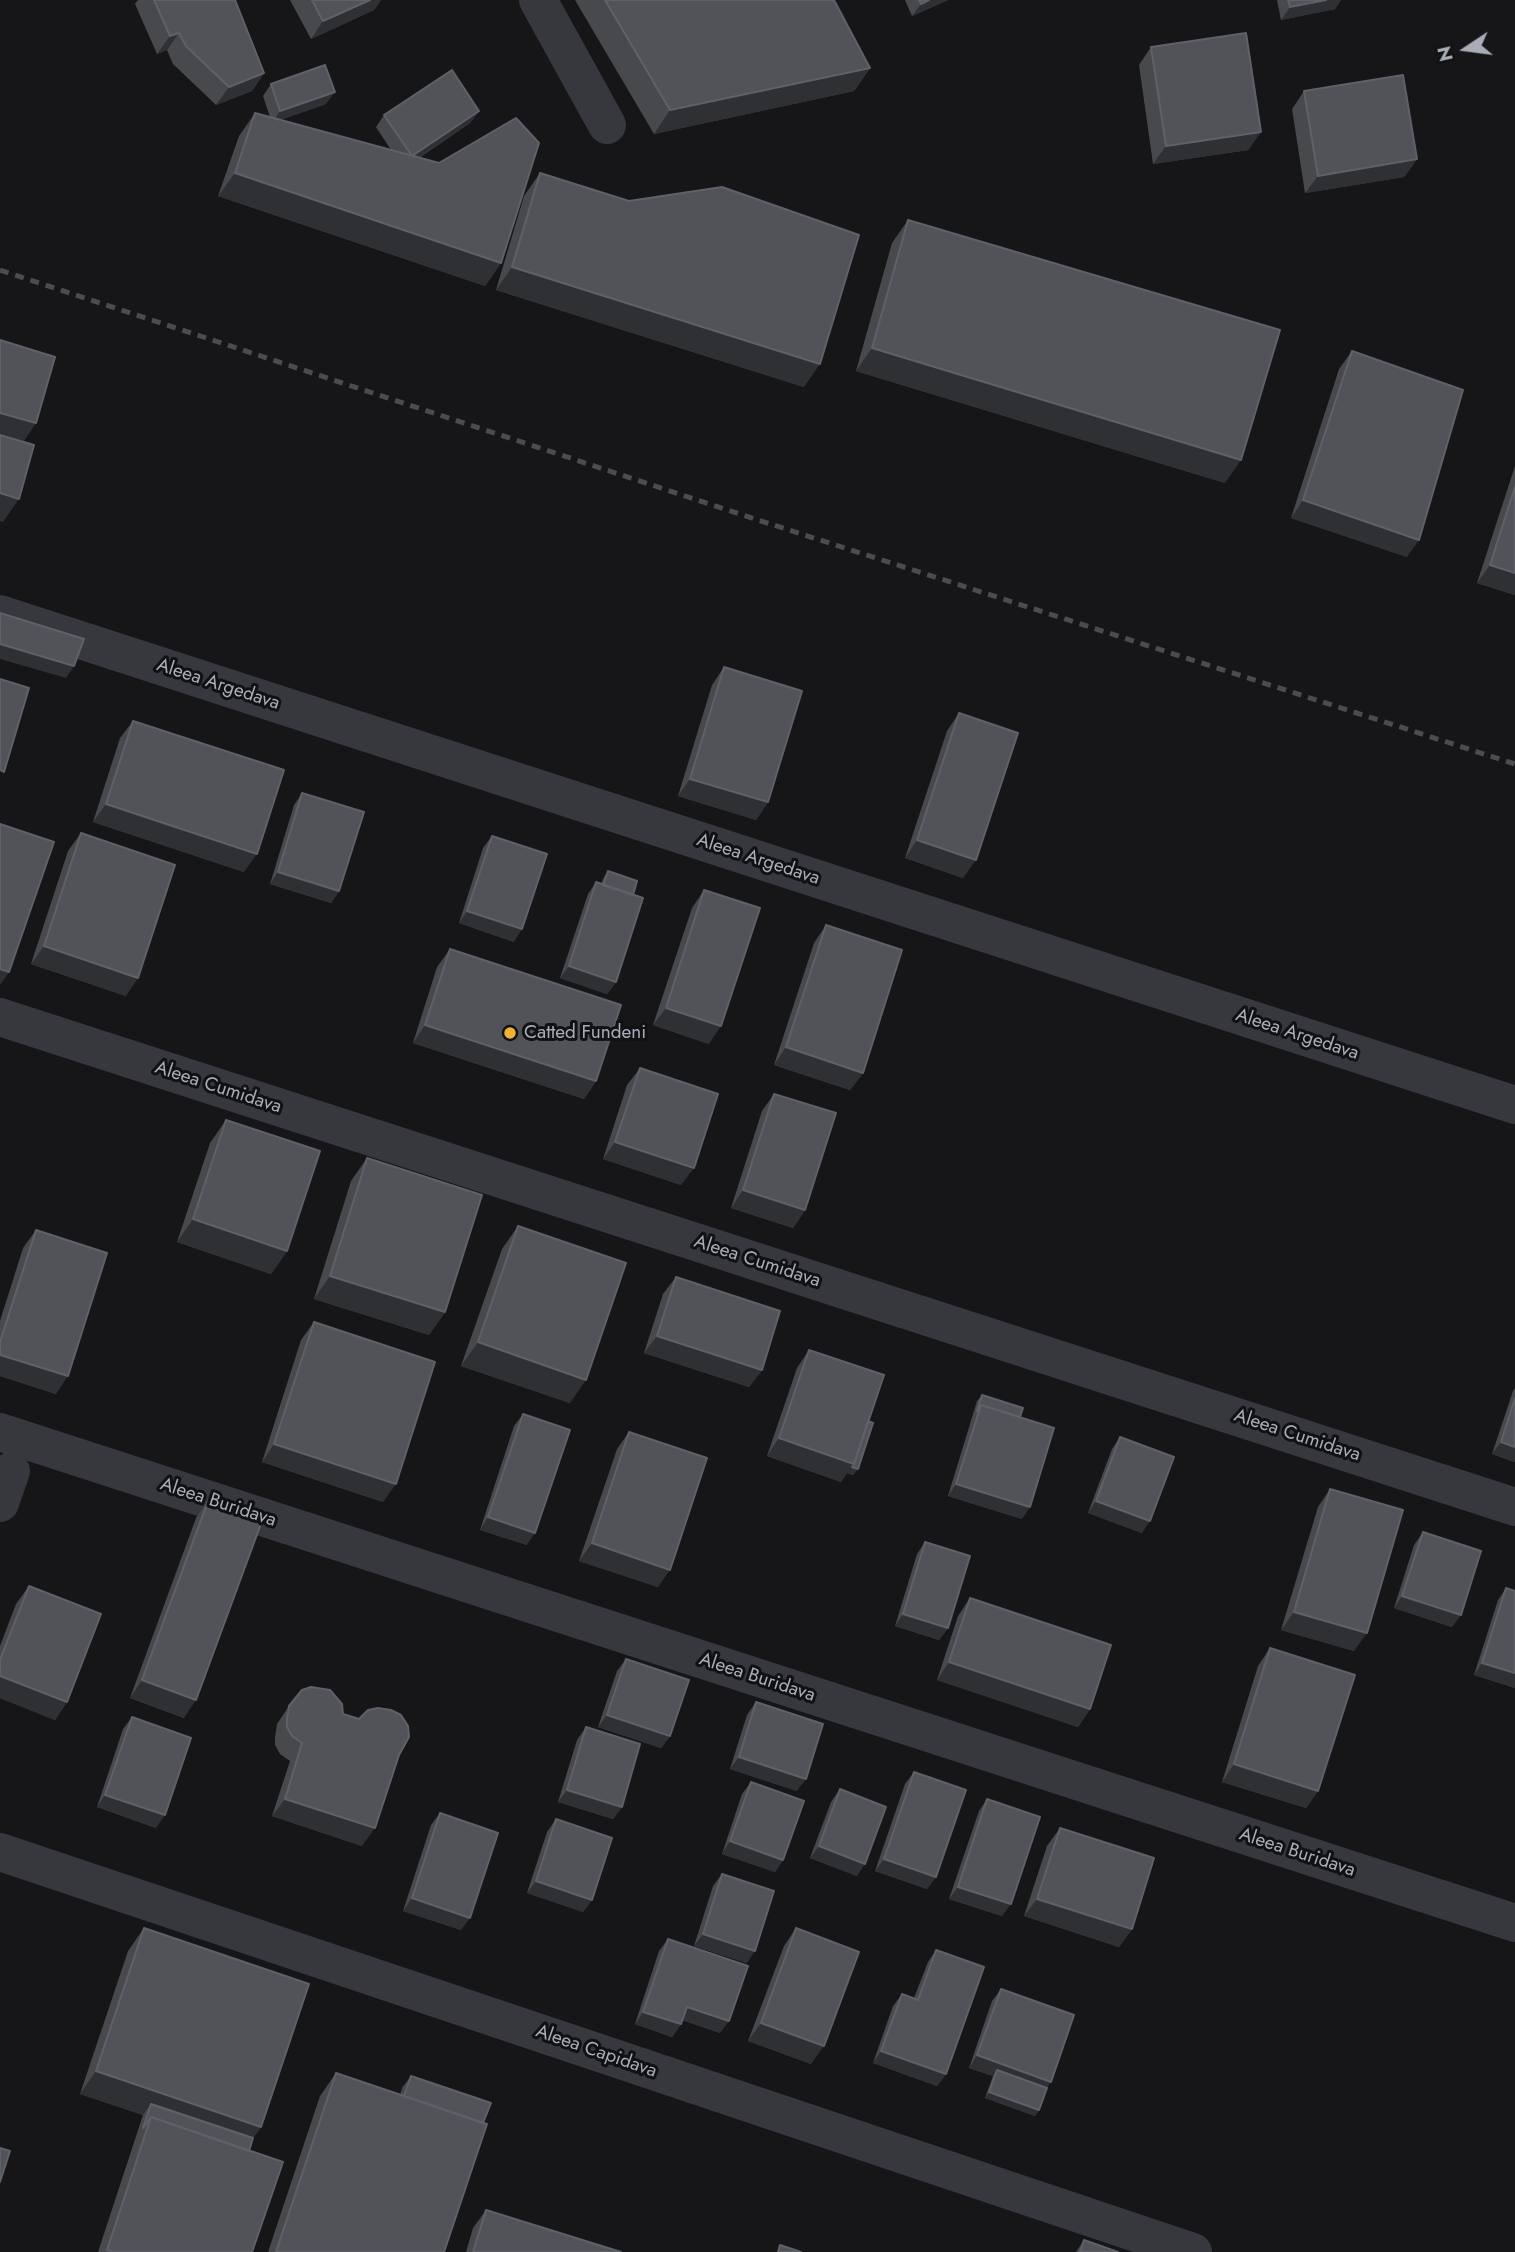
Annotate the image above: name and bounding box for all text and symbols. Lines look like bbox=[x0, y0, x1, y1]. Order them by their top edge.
north arrow bbox=[1431, 14, 1501, 84]
text: N bbox=[1430, 43, 1460, 64]
street label: Aleea Argedava bbox=[154, 654, 282, 716]
street label: Aleea Argedava bbox=[694, 829, 822, 891]
street label: Aleea Argedava bbox=[1233, 1004, 1361, 1066]
place label: Catted Fundeni bbox=[524, 1022, 646, 1044]
marker: Catted Fundeni bbox=[502, 1025, 518, 1041]
street label: Aleea Cumidava bbox=[152, 1057, 284, 1119]
street label: Aleea Cumidava bbox=[691, 1231, 823, 1293]
street label: Aleea Cumidava bbox=[1231, 1405, 1363, 1467]
street label: Aleea Buridava bbox=[157, 1474, 279, 1532]
street label: Aleea Buridava bbox=[696, 1649, 818, 1707]
street label: Aleea Buridava bbox=[1236, 1824, 1358, 1882]
street label: Aleea Capidava bbox=[532, 2021, 660, 2083]

